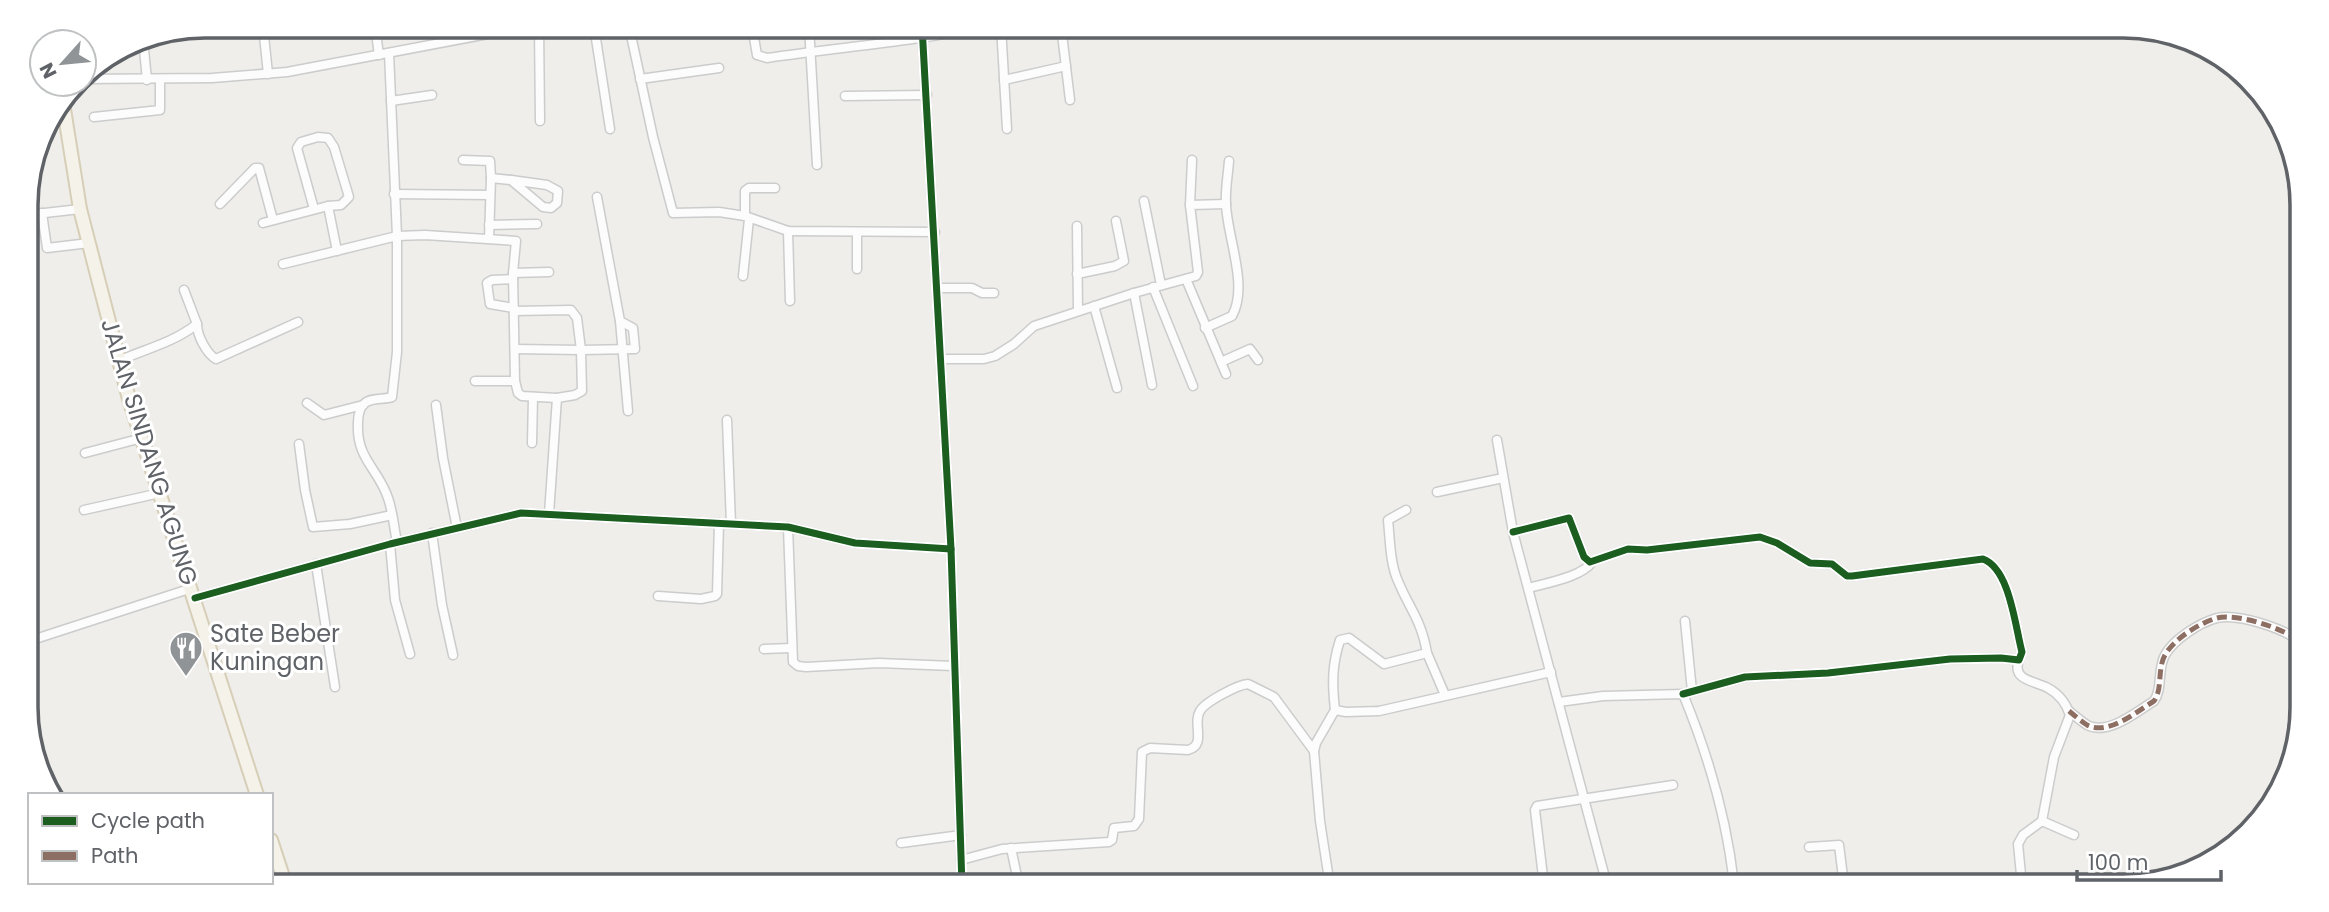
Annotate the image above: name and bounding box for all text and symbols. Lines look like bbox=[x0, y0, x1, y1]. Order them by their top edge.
north arrow bbox=[28, 28, 98, 98]
text: N bbox=[33, 58, 64, 83]
street label: JALAN SINDANG AGUNG bbox=[93, 314, 206, 589]
place label: Sate Beber Kuningan bbox=[210, 617, 340, 678]
restaurant icon: Sate Beber Kuningan bbox=[167, 629, 205, 678]
legend bbox=[28, 793, 273, 884]
text: Cycle path bbox=[91, 806, 205, 835]
scale bar bbox=[2077, 838, 2220, 882]
text: Path bbox=[91, 841, 138, 870]
text: 100 m bbox=[2088, 848, 2148, 877]

